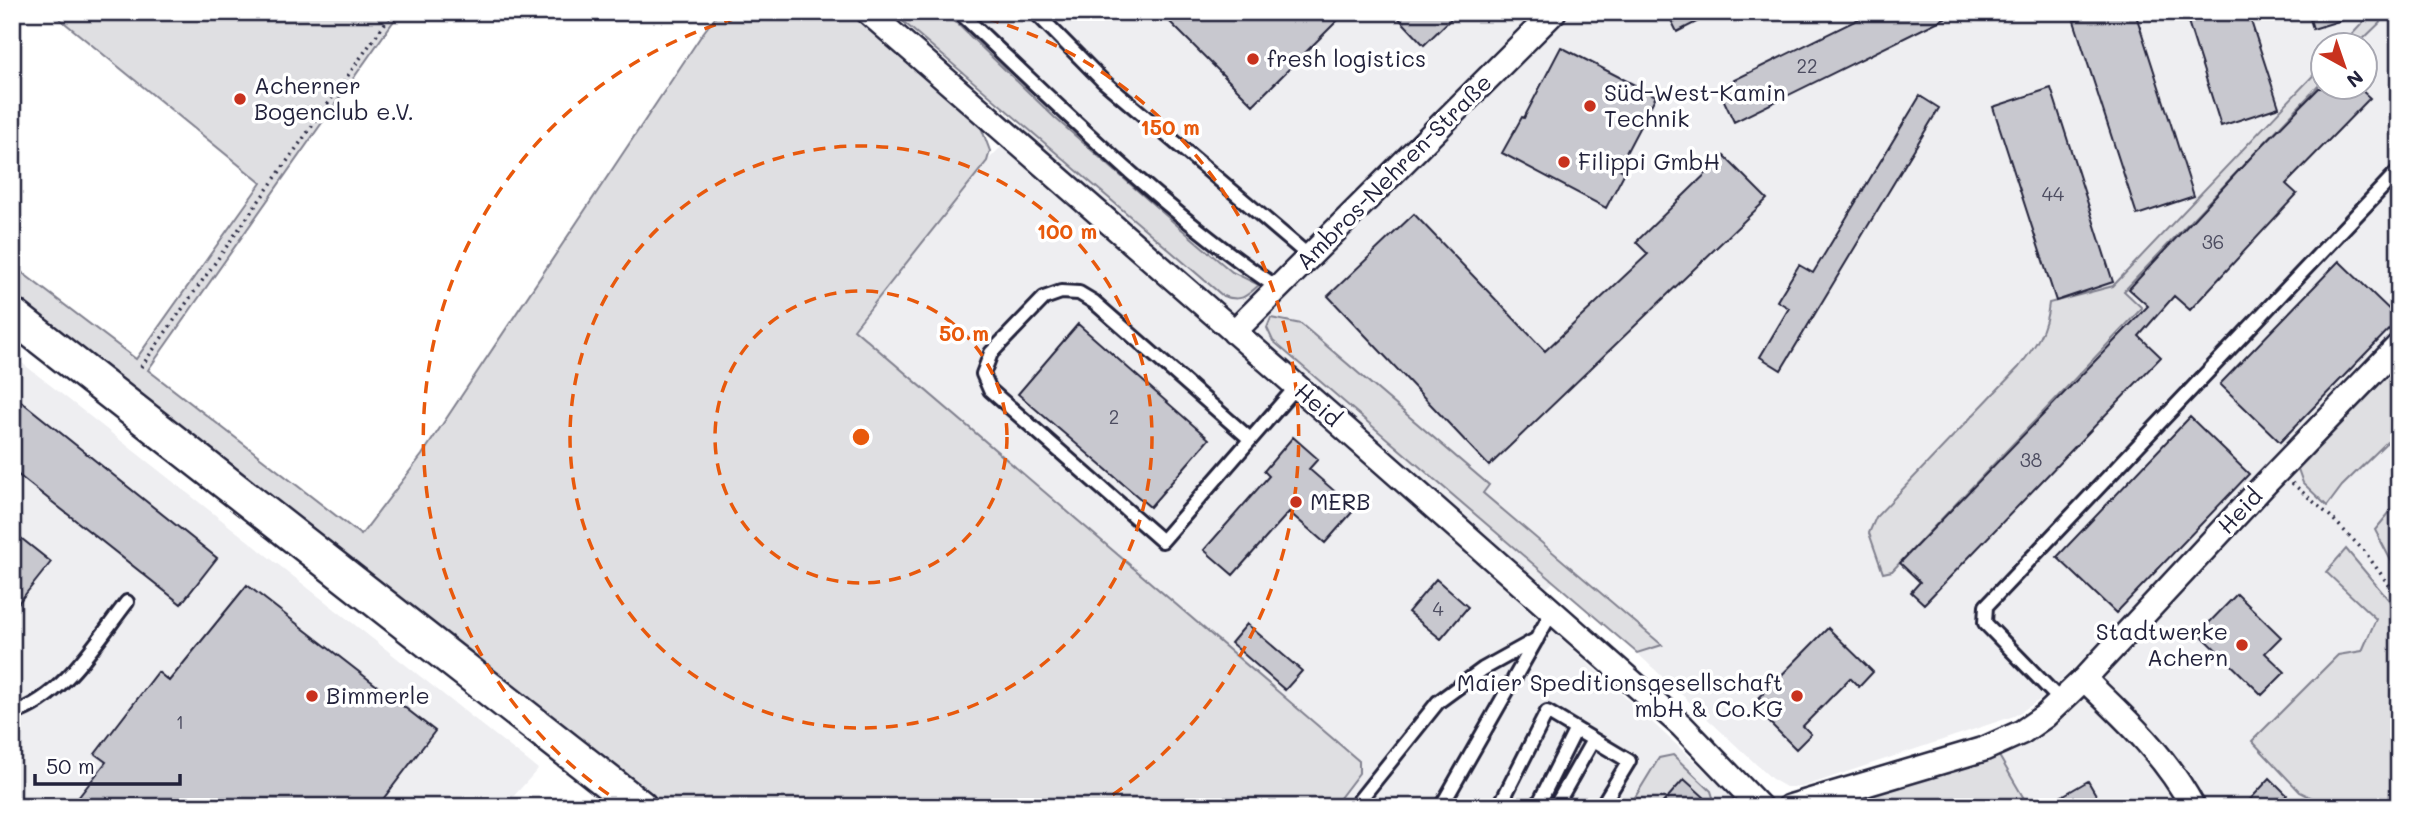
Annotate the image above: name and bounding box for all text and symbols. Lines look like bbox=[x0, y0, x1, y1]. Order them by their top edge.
north arrow bbox=[2310, 32, 2380, 102]
place label: fresh logistics bbox=[1267, 43, 1426, 73]
marker: fresh logistics bbox=[1245, 51, 1261, 67]
house number: 22 bbox=[1796, 53, 1818, 78]
text: N bbox=[2342, 65, 2369, 94]
street label: Ambros-Nehren-Straße bbox=[1289, 67, 1498, 276]
place label: Acherner Bogenclub e.V. bbox=[254, 70, 414, 126]
place label: Süd-West-Kamin Technik bbox=[1604, 77, 1786, 133]
marker: Acherner Bogenclub e.V. bbox=[232, 91, 248, 107]
marker: Süd-West-Kamin Technik bbox=[1582, 98, 1598, 114]
text: 150 m bbox=[1140, 113, 1200, 140]
place label: Filippi GmbH bbox=[1578, 146, 1720, 176]
marker: Filippi GmbH bbox=[1556, 154, 1572, 170]
house number: 44 bbox=[2042, 181, 2064, 206]
text: 100 m bbox=[1037, 217, 1097, 244]
house number: 36 bbox=[2202, 229, 2224, 254]
text: 50 m bbox=[939, 319, 989, 346]
street label: Heid bbox=[1289, 376, 1348, 433]
house number: 2 bbox=[1109, 404, 1119, 429]
centre of rings bbox=[849, 425, 873, 449]
house number: 38 bbox=[2020, 447, 2042, 472]
street label: Heid bbox=[2210, 481, 2268, 540]
place label: MERB bbox=[1310, 486, 1371, 516]
marker: MERB bbox=[1288, 494, 1304, 510]
house number: 4 bbox=[1432, 596, 1444, 621]
place label: Stadtwerke Achern bbox=[2096, 616, 2228, 672]
marker: Stadtwerke Achern bbox=[2234, 637, 2250, 653]
place label: Maier Speditionsgesellschaft mbH & Co.KG bbox=[1457, 667, 1783, 723]
place label: Bimmerle bbox=[326, 680, 430, 710]
marker: Bimmerle bbox=[304, 688, 320, 704]
marker: Maier Speditionsgesellschaft mbH & Co.KG bbox=[1789, 688, 1805, 704]
house number: 1 bbox=[176, 709, 184, 734]
scale bar bbox=[35, 742, 180, 786]
text: 50 m bbox=[46, 752, 95, 779]

